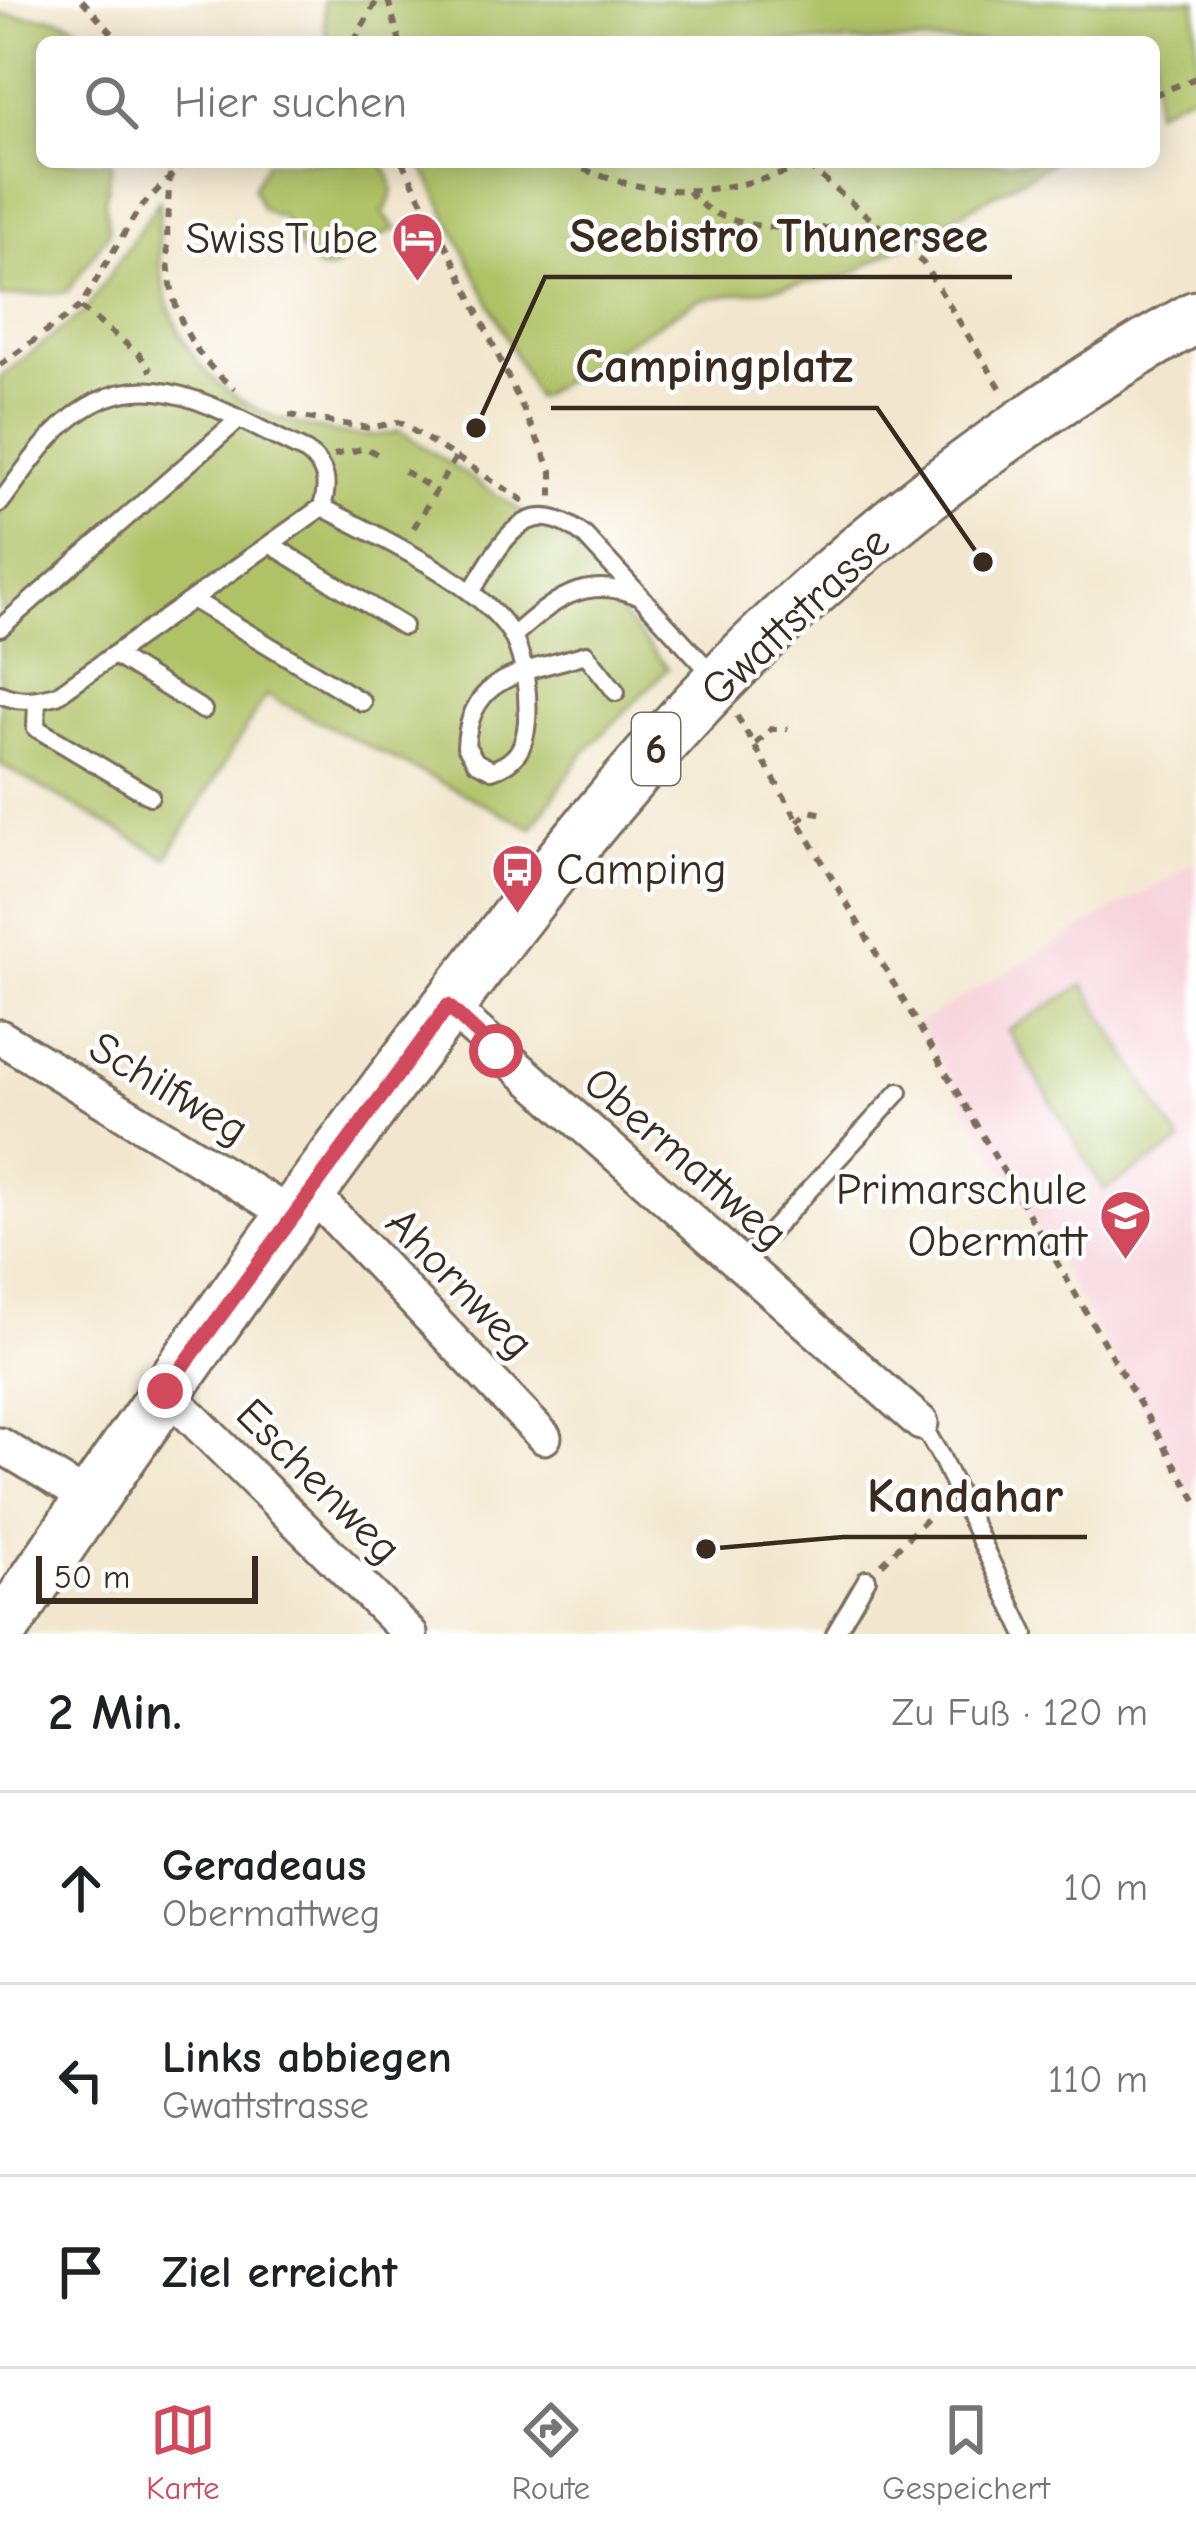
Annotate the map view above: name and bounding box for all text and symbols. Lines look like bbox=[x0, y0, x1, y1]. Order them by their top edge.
search box bbox=[36, 36, 1160, 168]
icon: search bbox=[78, 69, 144, 135]
text: Hier suchen bbox=[174, 76, 407, 128]
callout: Seebistro Thunersee bbox=[545, 193, 1012, 277]
text: Seebistro Thunersee bbox=[570, 209, 988, 264]
hotel icon: SwissTube bbox=[389, 210, 445, 284]
place label: SwissTube bbox=[185, 212, 378, 264]
callout: Campingplatz bbox=[551, 324, 877, 408]
text: Campingplatz bbox=[575, 339, 853, 394]
street label: Gwattstrasse bbox=[690, 516, 900, 716]
road number: 6 bbox=[632, 713, 680, 785]
bus stop icon: Camping bbox=[489, 841, 545, 915]
place label: Camping bbox=[556, 843, 727, 895]
street label: Schilfweg bbox=[80, 1020, 258, 1156]
route start bbox=[469, 1024, 523, 1078]
street label: Obermattweg bbox=[574, 1056, 798, 1260]
place label: Primarschule Obermatt bbox=[836, 1163, 1088, 1267]
school or university icon: Primarschule Obermatt bbox=[1098, 1187, 1154, 1261]
street label: Ahornweg bbox=[376, 1197, 544, 1369]
route end bbox=[138, 1364, 192, 1418]
street label: Eschenweg bbox=[226, 1388, 412, 1574]
callout: Kandahar bbox=[843, 1453, 1087, 1537]
text: Kandahar bbox=[867, 1469, 1064, 1524]
scale bar bbox=[36, 1550, 258, 1603]
text: 50 m bbox=[54, 1558, 130, 1596]
text: 2 Min. bbox=[48, 1683, 182, 1742]
text: Zu Fuß · 120 m bbox=[892, 1690, 1148, 1735]
text: Geradeaus bbox=[162, 1839, 366, 1891]
icon: ahead bbox=[48, 1855, 114, 1921]
text: 10 m bbox=[1064, 1865, 1148, 1910]
text: Obermattweg bbox=[162, 1891, 380, 1936]
text: Links abbiegen bbox=[162, 2031, 452, 2083]
icon: left bbox=[48, 2047, 114, 2113]
text: 110 m bbox=[1048, 2057, 1148, 2102]
text: Gwattstrasse bbox=[162, 2083, 369, 2128]
icon: arrive bbox=[48, 2239, 114, 2305]
text: Ziel erreicht bbox=[162, 2246, 397, 2298]
tab: Karte bbox=[146, 2397, 220, 2507]
tab: Route bbox=[511, 2397, 590, 2507]
tab: Gespeichert bbox=[882, 2397, 1050, 2507]

